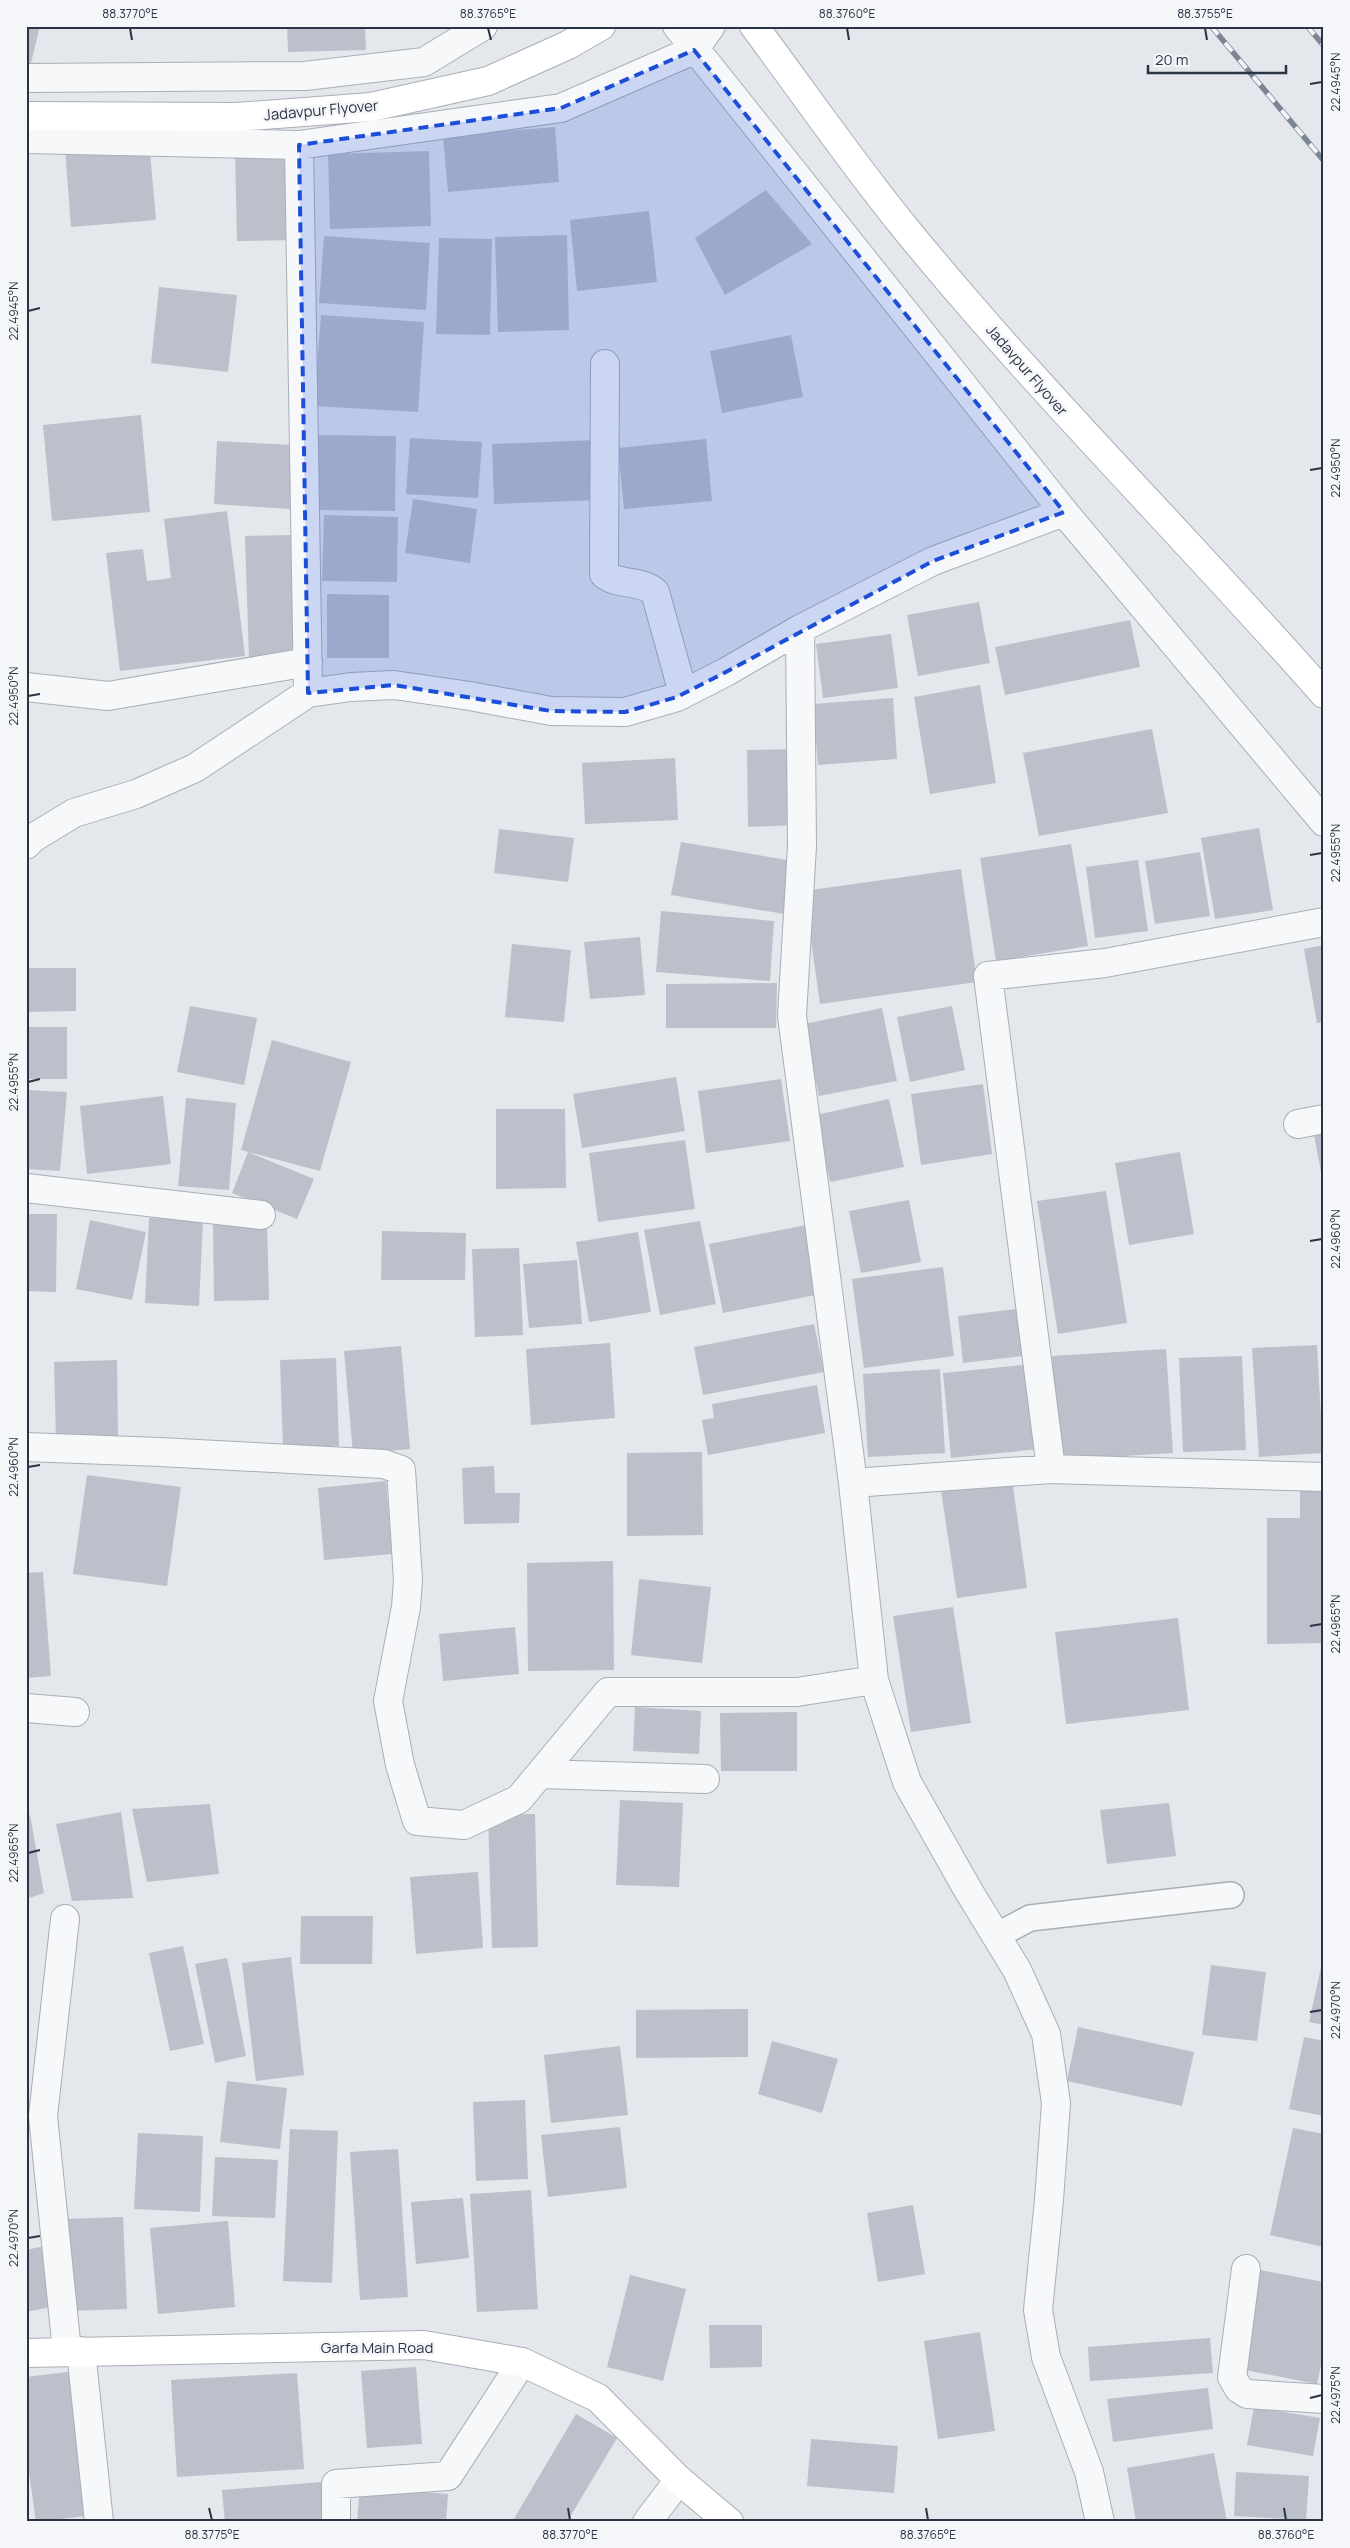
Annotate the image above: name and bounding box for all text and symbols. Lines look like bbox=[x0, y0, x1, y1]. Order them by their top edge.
text: 88.3770°E bbox=[102, 5, 158, 22]
text: 88.3765°E bbox=[460, 5, 516, 22]
text: 88.3760°E bbox=[819, 5, 875, 22]
text: 88.3755°E bbox=[1177, 5, 1233, 22]
scale bar bbox=[1148, 42, 1285, 74]
text: 20 m bbox=[1155, 49, 1188, 70]
text: 22.4945°N bbox=[1327, 53, 1344, 111]
street label: Jadavpur Flyover bbox=[263, 94, 380, 125]
text: 22.4945°N bbox=[5, 282, 22, 340]
street label: Jadavpur Flyover bbox=[981, 320, 1073, 421]
text: 22.4950°N bbox=[1327, 439, 1344, 498]
text: 22.4950°N bbox=[5, 667, 22, 726]
text: 22.4955°N bbox=[1327, 824, 1344, 882]
text: 22.4955°N bbox=[5, 1053, 22, 1111]
text: 22.4960°N bbox=[1327, 1209, 1344, 1269]
text: 22.4960°N bbox=[5, 1437, 22, 1497]
text: 22.4965°N bbox=[1327, 1594, 1344, 1654]
text: 22.4965°N bbox=[5, 1823, 22, 1883]
text: 22.4970°N bbox=[1327, 1981, 1344, 2039]
text: 22.4970°N bbox=[5, 2209, 22, 2267]
street label: Garfa Main Road bbox=[321, 2337, 433, 2358]
text: 22.4975°N bbox=[1327, 2366, 1344, 2424]
text: 88.3775°E bbox=[184, 2526, 240, 2543]
text: 88.3770°E bbox=[542, 2526, 598, 2543]
text: 88.3765°E bbox=[900, 2526, 956, 2543]
text: 88.3760°E bbox=[1258, 2526, 1314, 2543]

